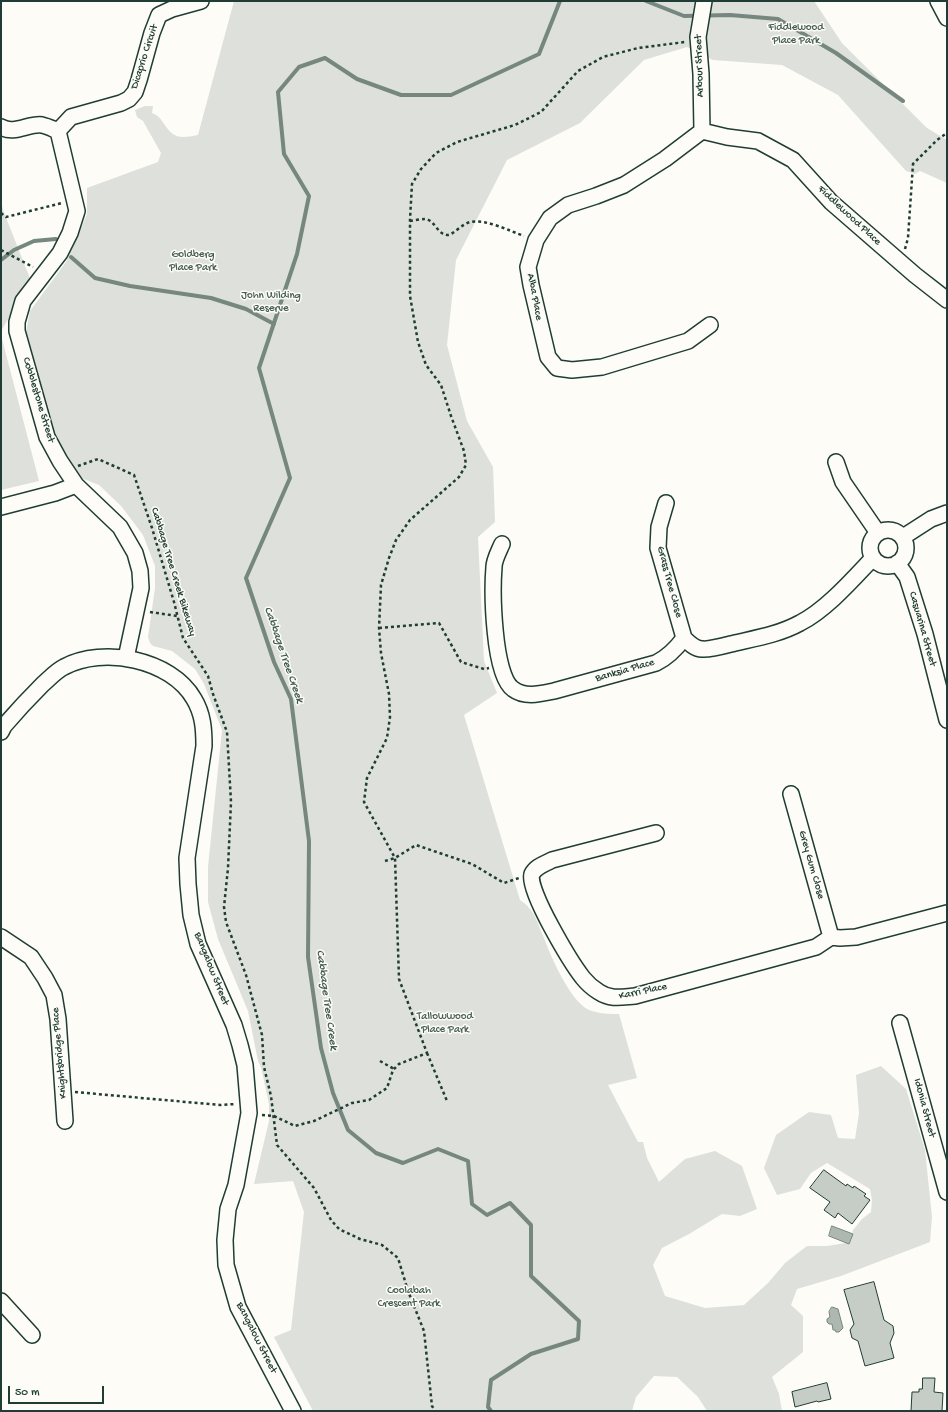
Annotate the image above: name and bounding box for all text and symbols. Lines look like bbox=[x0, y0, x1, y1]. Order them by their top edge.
park label: Fiddlewood Place Park bbox=[768, 21, 824, 47]
street label: Dicaprio Circuit bbox=[128, 23, 162, 91]
street label: Arbour Street bbox=[692, 34, 708, 98]
street label: Fiddlewood Place bbox=[815, 183, 883, 249]
park label: Goldberg Place Park bbox=[169, 248, 217, 274]
street label: Alba Place bbox=[523, 272, 545, 322]
park label: John Wilding Reserve bbox=[241, 289, 301, 315]
street label: Cobblestone Street bbox=[19, 356, 57, 444]
street label: Cabbage Tree Creek Bikeway bbox=[147, 506, 199, 638]
street label: Grass Tree Close bbox=[653, 545, 685, 619]
street label: Casuarina Street bbox=[905, 590, 939, 668]
water label: Cabbage Tree Creek bbox=[260, 605, 306, 705]
street label: Banksia Place bbox=[594, 656, 656, 686]
street label: Grey Gum Close bbox=[795, 829, 827, 901]
street label: Bangalow Street bbox=[190, 930, 232, 1008]
water label: Cabbage Tree Creek bbox=[312, 949, 340, 1051]
street label: Karri Place bbox=[618, 980, 668, 1004]
street label: Knightsbridge Place bbox=[49, 1007, 71, 1099]
park label: Tallowwood Place Park bbox=[417, 1010, 473, 1036]
street label: Idonia Street bbox=[910, 1077, 938, 1139]
park label: Coolabah Crescent Park bbox=[378, 1284, 440, 1310]
street label: Bangalow Street bbox=[232, 1300, 280, 1376]
scale bar bbox=[10, 1378, 106, 1404]
text: 50 m bbox=[15, 1386, 40, 1400]

